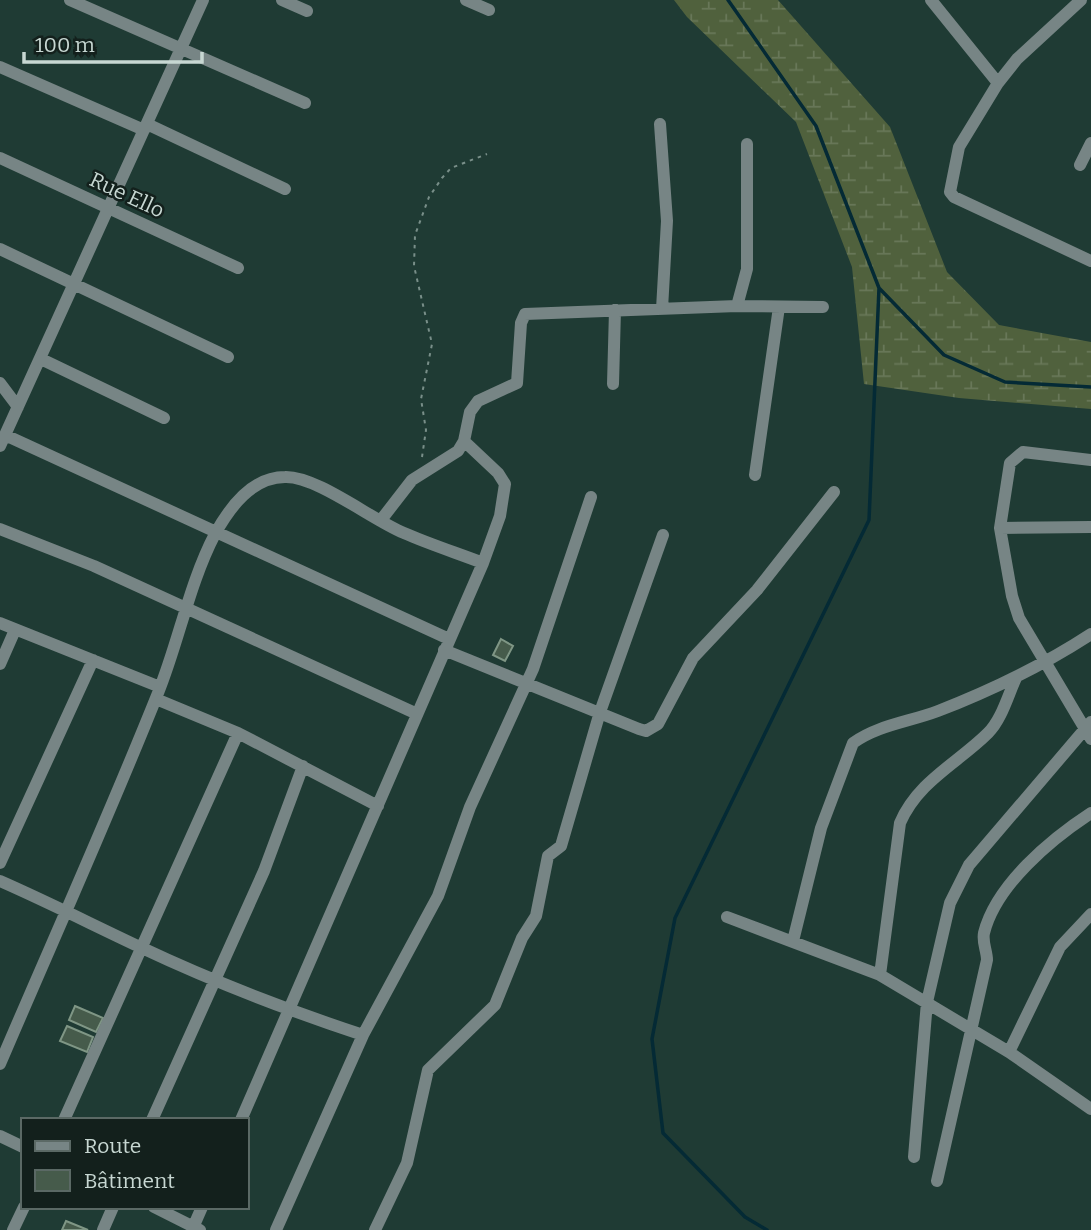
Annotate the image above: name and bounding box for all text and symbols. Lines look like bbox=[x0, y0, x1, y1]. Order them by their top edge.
scale bar bbox=[24, 21, 203, 65]
text: 100 m bbox=[35, 32, 95, 58]
street label: Rue Ello bbox=[86, 166, 168, 224]
legend bbox=[21, 1118, 248, 1209]
text: Route bbox=[84, 1133, 141, 1159]
text: Bâtiment bbox=[84, 1168, 175, 1194]

